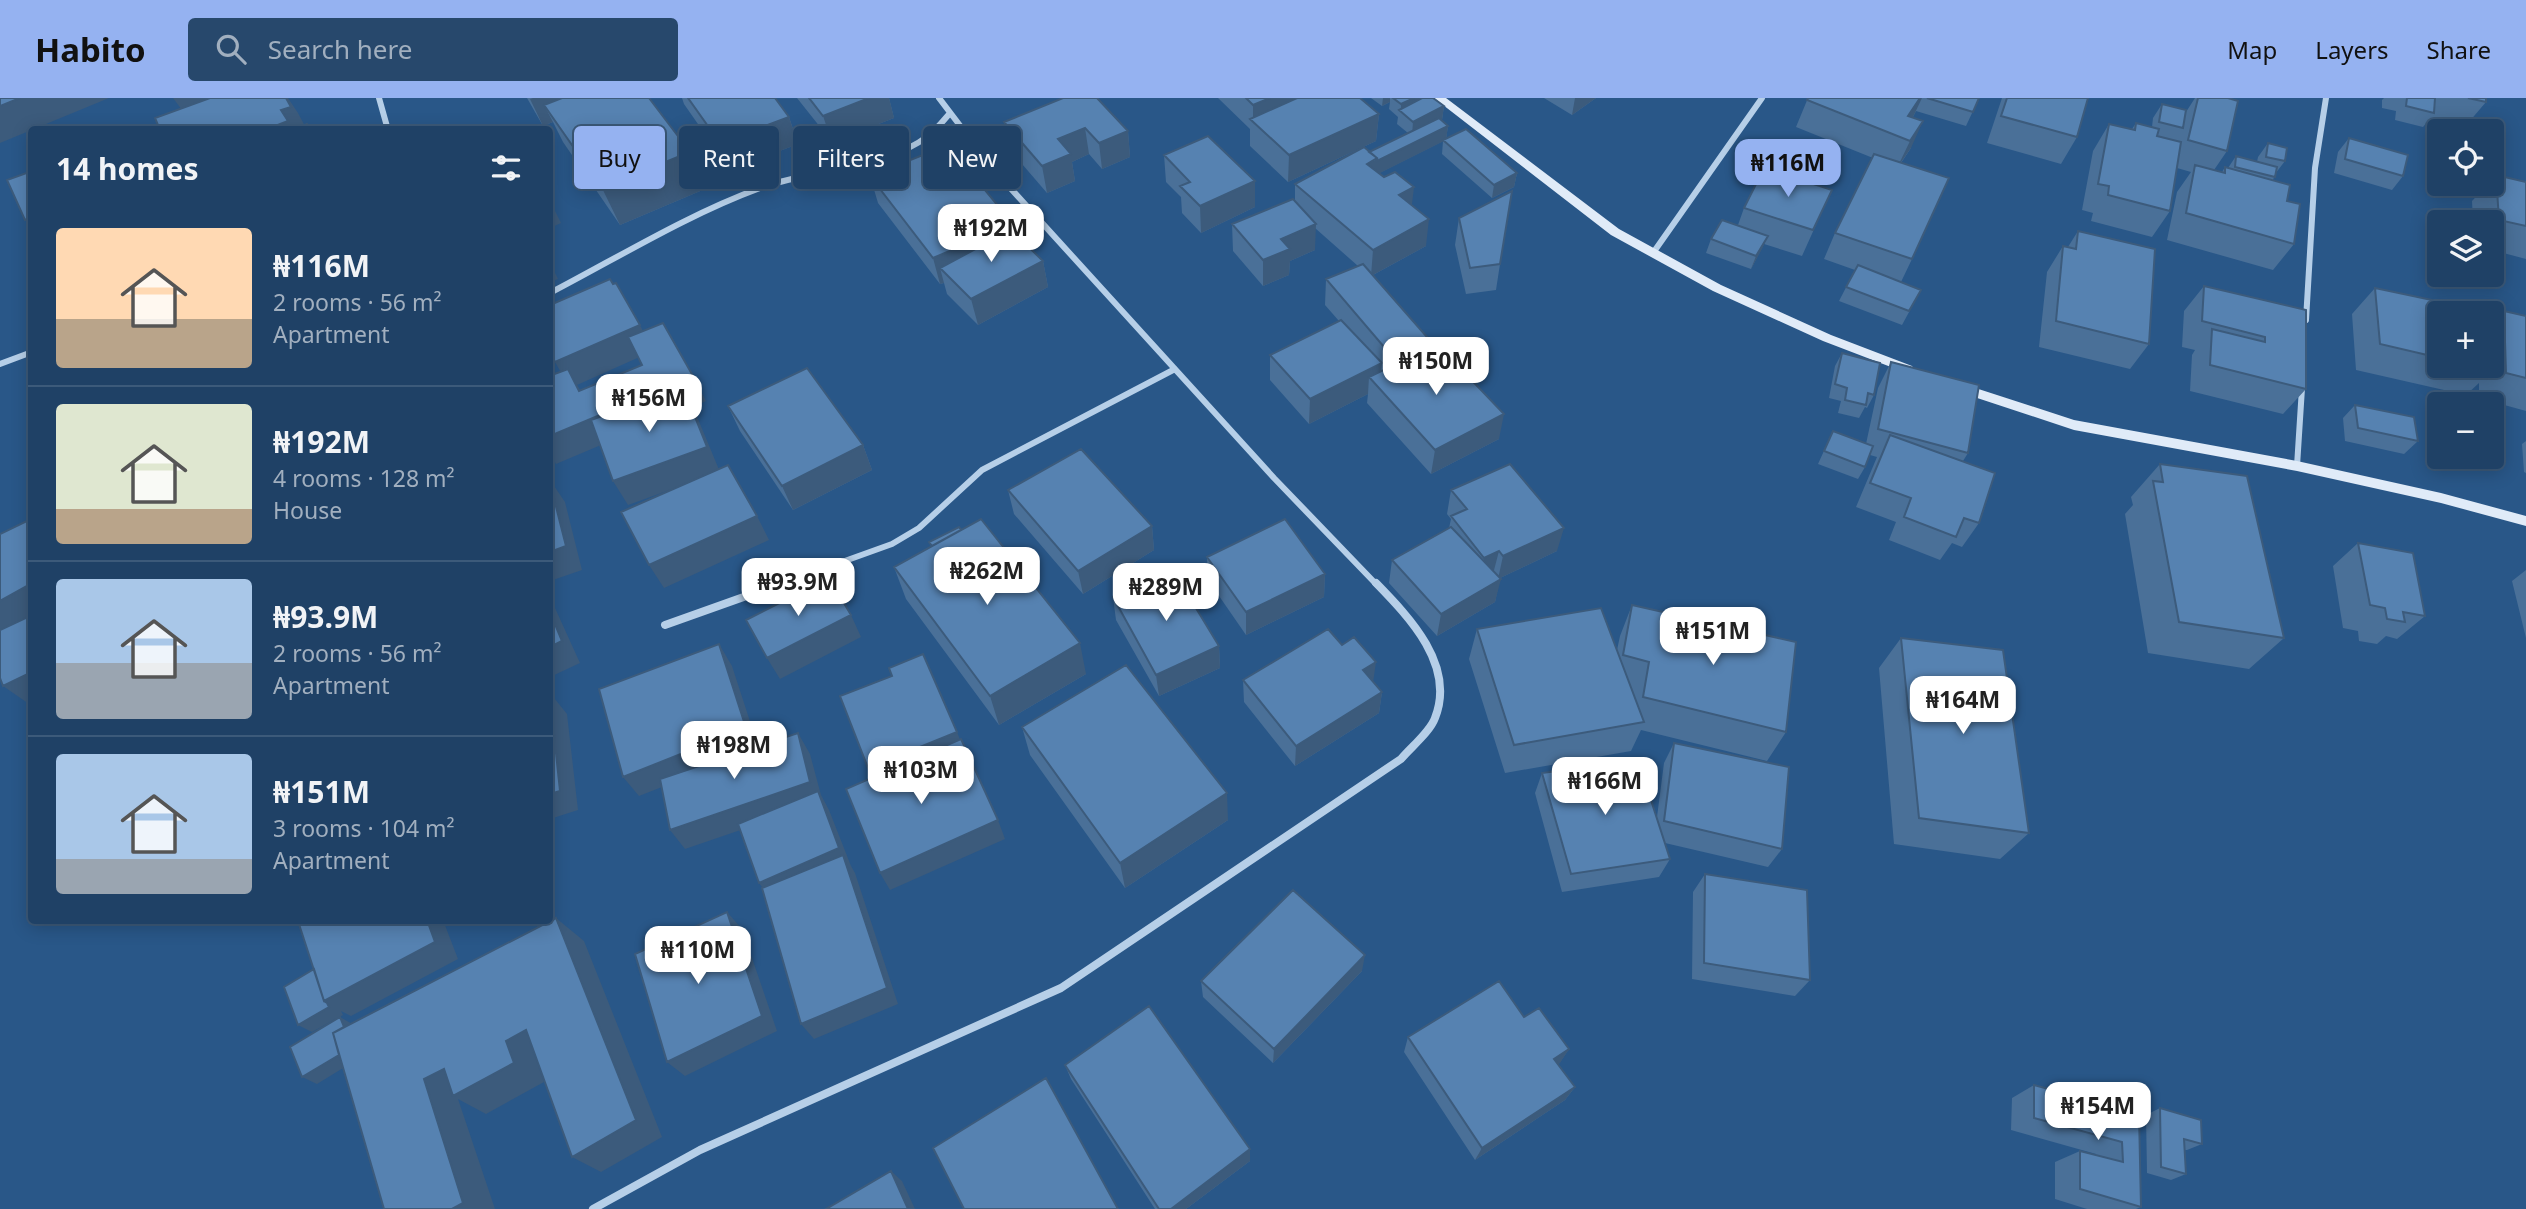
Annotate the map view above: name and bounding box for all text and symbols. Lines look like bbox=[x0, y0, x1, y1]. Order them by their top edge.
search box bbox=[188, 18, 678, 81]
text: Habito bbox=[35, 27, 146, 72]
icon: search bbox=[212, 30, 250, 68]
text: Search here bbox=[268, 31, 412, 67]
text: Map bbox=[2227, 33, 2277, 66]
text: Layers bbox=[2315, 33, 2389, 66]
text: Share bbox=[2427, 33, 2491, 66]
map controls bbox=[2427, 119, 2504, 469]
button: locate bbox=[2427, 119, 2504, 196]
chip: Buy bbox=[574, 126, 665, 189]
chip: Rent bbox=[679, 126, 779, 189]
chip: Filters bbox=[793, 126, 909, 189]
chip: New bbox=[923, 126, 1021, 189]
pin: ₦116M bbox=[1739, 140, 1837, 199]
text: ₦116M bbox=[1751, 146, 1825, 178]
text: 14 homes bbox=[56, 148, 199, 189]
icon: filters bbox=[487, 149, 525, 187]
pin: ₦192M bbox=[942, 204, 1040, 264]
button: layers bbox=[2427, 210, 2504, 287]
text: ₦192M bbox=[954, 211, 1028, 243]
text: ₦116M bbox=[273, 245, 370, 286]
icon: home bbox=[112, 256, 196, 340]
text: 2 rooms · 56 m² bbox=[273, 286, 442, 318]
button: + bbox=[2427, 301, 2504, 378]
text: Apartment bbox=[273, 318, 390, 350]
pin: ₦150M bbox=[1387, 338, 1485, 397]
text: ₦150M bbox=[1399, 344, 1473, 376]
pin: ₦156M bbox=[600, 374, 698, 434]
text: ₦156M bbox=[612, 381, 686, 413]
button: − bbox=[2427, 392, 2504, 469]
text: ₦192M bbox=[273, 421, 370, 462]
icon: home bbox=[112, 432, 196, 516]
text: 4 rooms · 128 m² bbox=[273, 462, 455, 494]
text: House bbox=[273, 494, 342, 526]
pin: ₦262M bbox=[938, 547, 1036, 607]
text: ₦262M bbox=[950, 554, 1024, 586]
pin: ₦93.9M bbox=[741, 559, 855, 618]
pin: ₦289M bbox=[1117, 564, 1215, 623]
text: ₦93.9M bbox=[758, 565, 838, 597]
text: ₦289M bbox=[1129, 570, 1203, 602]
text: ₦93.9M bbox=[273, 596, 378, 637]
icon: home bbox=[112, 607, 196, 691]
pin: ₦151M bbox=[1664, 608, 1762, 667]
text: ₦151M bbox=[1676, 614, 1750, 646]
text: 2 rooms · 56 m² bbox=[273, 637, 442, 669]
text: Apartment bbox=[273, 669, 390, 701]
pin: ₦164M bbox=[1914, 676, 2012, 736]
text: ₦164M bbox=[1926, 683, 2000, 715]
pin: ₦198M bbox=[685, 722, 783, 781]
text: ₦198M bbox=[697, 728, 771, 760]
pin: ₦103M bbox=[872, 746, 970, 806]
text: ₦103M bbox=[884, 753, 958, 785]
pin: ₦166M bbox=[1556, 758, 1654, 817]
text: ₦166M bbox=[1568, 764, 1642, 796]
text: ₦151M bbox=[273, 771, 370, 812]
icon: home bbox=[112, 782, 196, 866]
text: 3 rooms · 104 m² bbox=[273, 812, 455, 844]
text: Apartment bbox=[273, 844, 390, 876]
pin: ₦110M bbox=[649, 926, 747, 986]
text: ₦110M bbox=[661, 933, 735, 965]
pin: ₦154M bbox=[2049, 1082, 2147, 1142]
text: ₦154M bbox=[2061, 1089, 2135, 1121]

